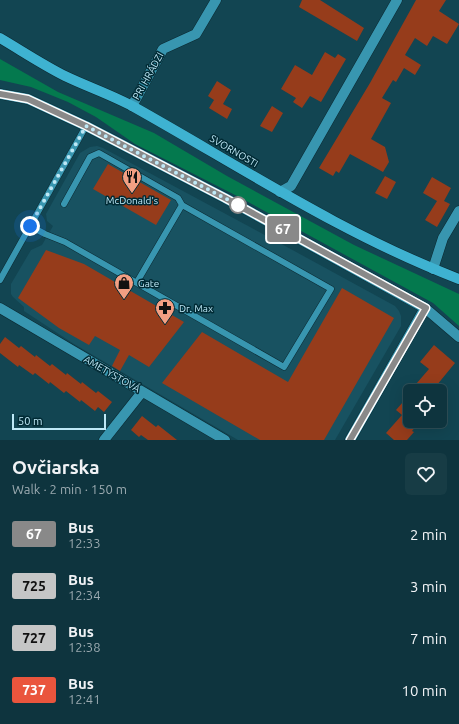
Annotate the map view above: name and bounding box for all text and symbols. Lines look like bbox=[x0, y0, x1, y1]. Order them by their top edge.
street label: PRI HRÁDZI bbox=[130, 50, 165, 102]
street label: SVORNOSTI bbox=[208, 133, 260, 169]
restaurant icon: McDonald's bbox=[121, 166, 143, 194]
place label: McDonald's bbox=[106, 195, 158, 206]
unlabelled marker bbox=[229, 196, 247, 214]
your location bbox=[20, 216, 40, 236]
line badge: 67 bbox=[265, 216, 301, 242]
text: 67 bbox=[275, 221, 291, 237]
shop icon: Gate bbox=[113, 272, 135, 300]
place label: Gate bbox=[138, 278, 159, 289]
pharmacy icon: Dr. Max bbox=[154, 297, 176, 325]
place label: Dr. Max bbox=[179, 303, 213, 314]
street label: AMETYSTOVÁ bbox=[82, 353, 143, 395]
map controls bbox=[403, 384, 447, 428]
button: locate bbox=[403, 384, 447, 428]
scale bar bbox=[12, 412, 106, 431]
text: 50 m bbox=[18, 415, 42, 427]
button: heart bbox=[405, 453, 447, 495]
text: Ovčiarska bbox=[12, 456, 99, 478]
text: Walk · 2 min · 150 m bbox=[12, 482, 127, 496]
text: Bus bbox=[68, 519, 94, 536]
text: 67 bbox=[26, 526, 42, 542]
text: 2 min bbox=[410, 526, 447, 543]
text: 12:33 bbox=[68, 536, 101, 550]
text: Bus bbox=[68, 571, 94, 588]
text: 725 bbox=[22, 578, 46, 594]
text: 3 min bbox=[410, 578, 447, 595]
text: 12:34 bbox=[68, 588, 101, 602]
text: Bus bbox=[68, 623, 94, 640]
text: 727 bbox=[22, 630, 46, 646]
text: 7 min bbox=[410, 630, 447, 647]
text: 12:38 bbox=[68, 640, 101, 654]
text: Bus bbox=[68, 675, 94, 692]
text: 737 bbox=[22, 682, 46, 698]
text: 10 min bbox=[401, 682, 447, 699]
text: 12:41 bbox=[68, 692, 101, 706]

